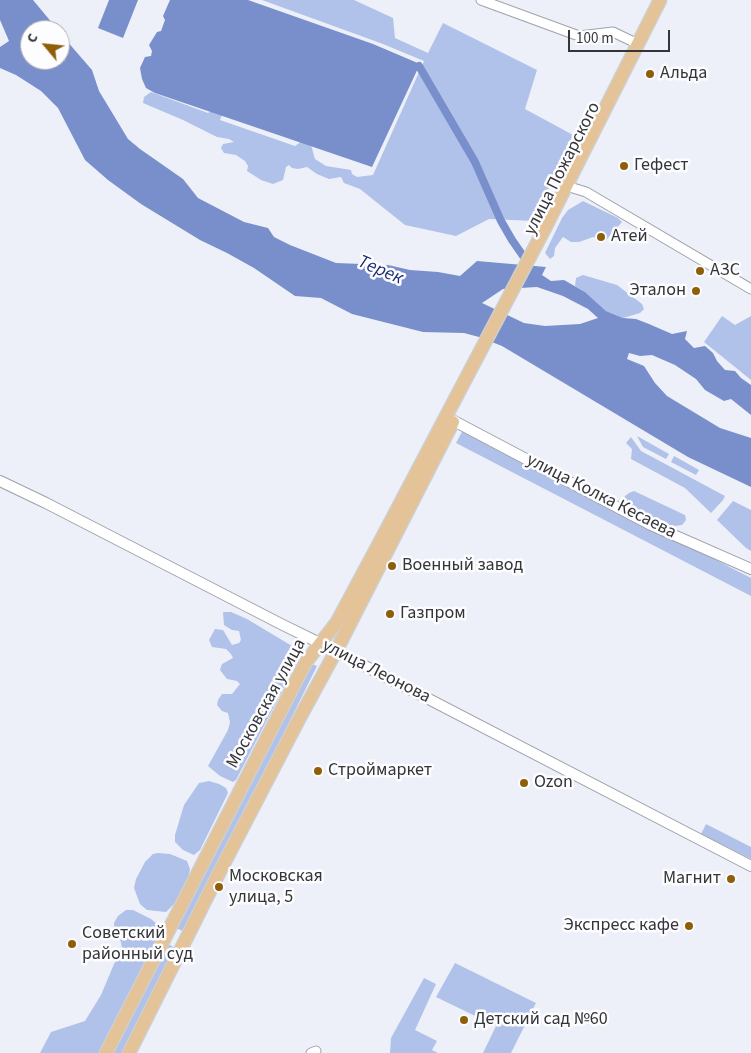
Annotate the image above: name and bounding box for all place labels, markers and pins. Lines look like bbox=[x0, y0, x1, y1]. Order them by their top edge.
place label: Альда bbox=[660, 63, 707, 85]
marker: Альда bbox=[644, 68, 656, 80]
place label: Гефест bbox=[634, 155, 688, 177]
marker: Гефест bbox=[618, 160, 630, 172]
place label: Атей bbox=[611, 226, 648, 248]
marker: Атей bbox=[595, 231, 607, 243]
place label: АЗС bbox=[710, 260, 740, 282]
marker: АЗС bbox=[694, 265, 706, 277]
place label: Эталон bbox=[629, 280, 686, 302]
marker: Эталон bbox=[690, 285, 702, 297]
place label: Военный завод bbox=[402, 555, 523, 577]
marker: Военный завод bbox=[386, 560, 398, 572]
place label: Газпром bbox=[400, 603, 466, 625]
marker: Газпром bbox=[384, 608, 396, 620]
place label: Строймаркет bbox=[328, 760, 432, 782]
marker: Строймаркет bbox=[312, 765, 324, 777]
place label: Ozon bbox=[534, 772, 573, 794]
marker: Ozon bbox=[518, 777, 530, 789]
place label: Московская улица, 5 bbox=[229, 866, 323, 909]
place label: Магнит bbox=[663, 868, 721, 890]
marker: Магнит bbox=[725, 873, 737, 885]
marker: Московская улица, 5 bbox=[213, 881, 225, 893]
place label: Экспресс кафе bbox=[563, 915, 679, 937]
marker: Экспресс кафе bbox=[683, 920, 695, 932]
place label: Советский районный суд bbox=[82, 923, 193, 966]
marker: Советский районный суд bbox=[66, 938, 78, 950]
place label: Детский сад №60 bbox=[474, 1009, 608, 1031]
marker: Детский сад №60 bbox=[458, 1014, 470, 1026]

